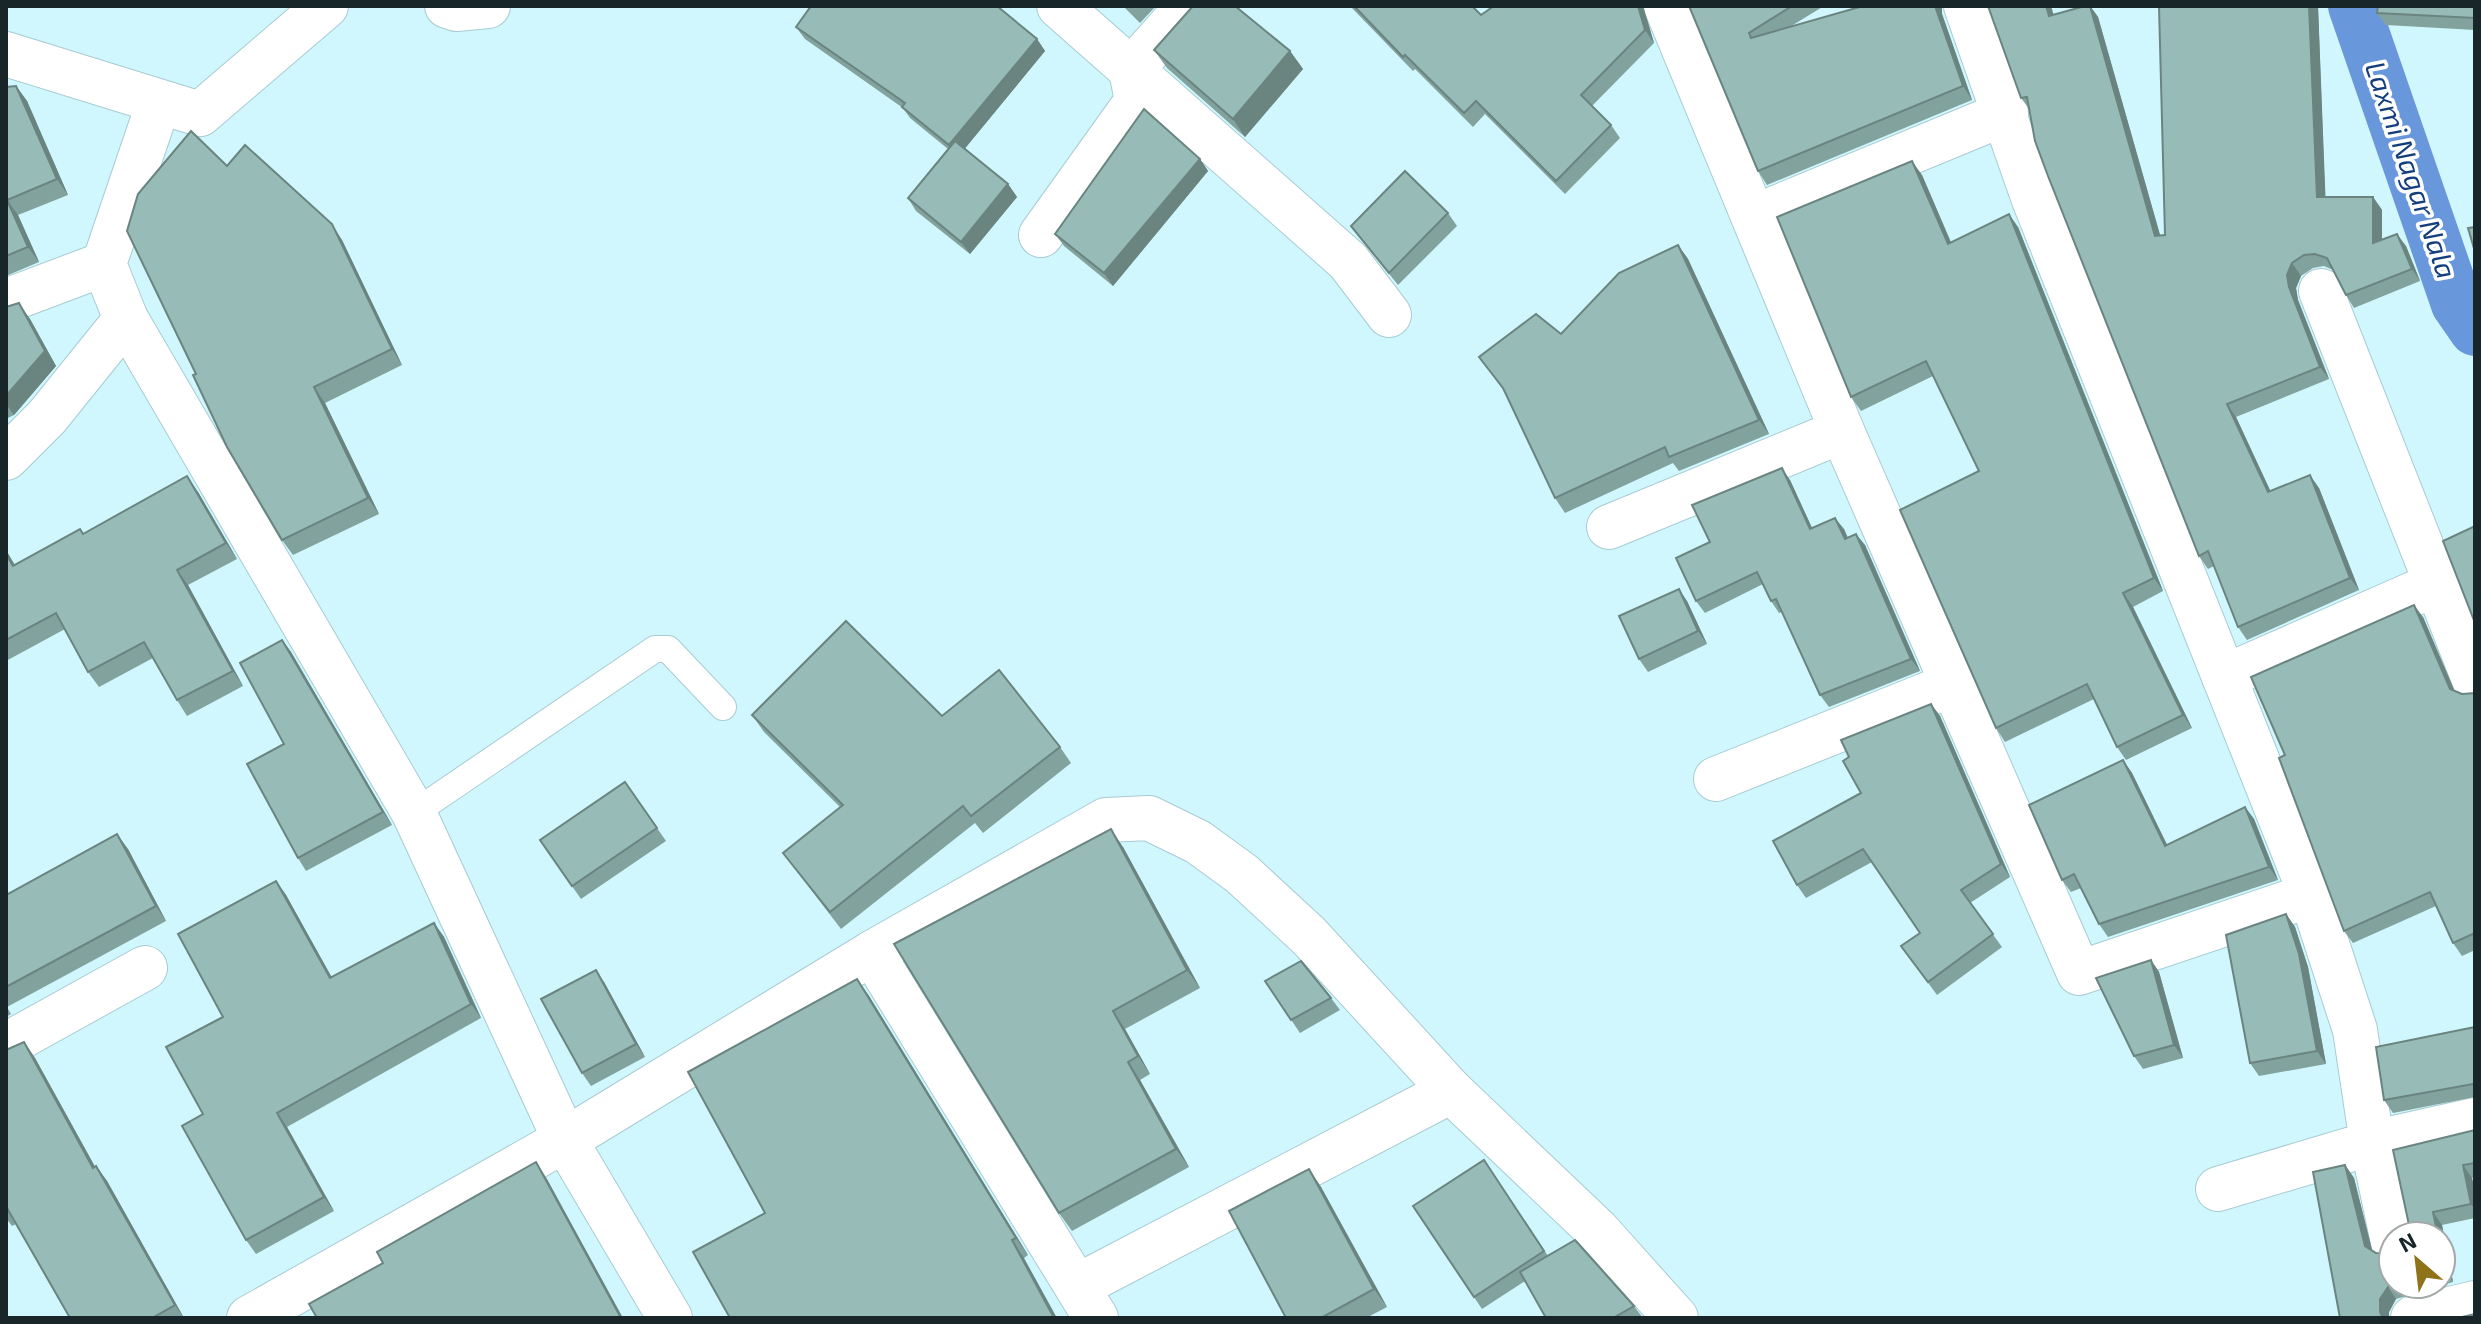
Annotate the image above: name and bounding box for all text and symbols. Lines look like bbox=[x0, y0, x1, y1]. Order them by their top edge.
water label: Laxmi Nagar Nala bbox=[2359, 57, 2465, 283]
north arrow bbox=[2377, 1220, 2457, 1300]
text: N bbox=[2394, 1226, 2420, 1257]

